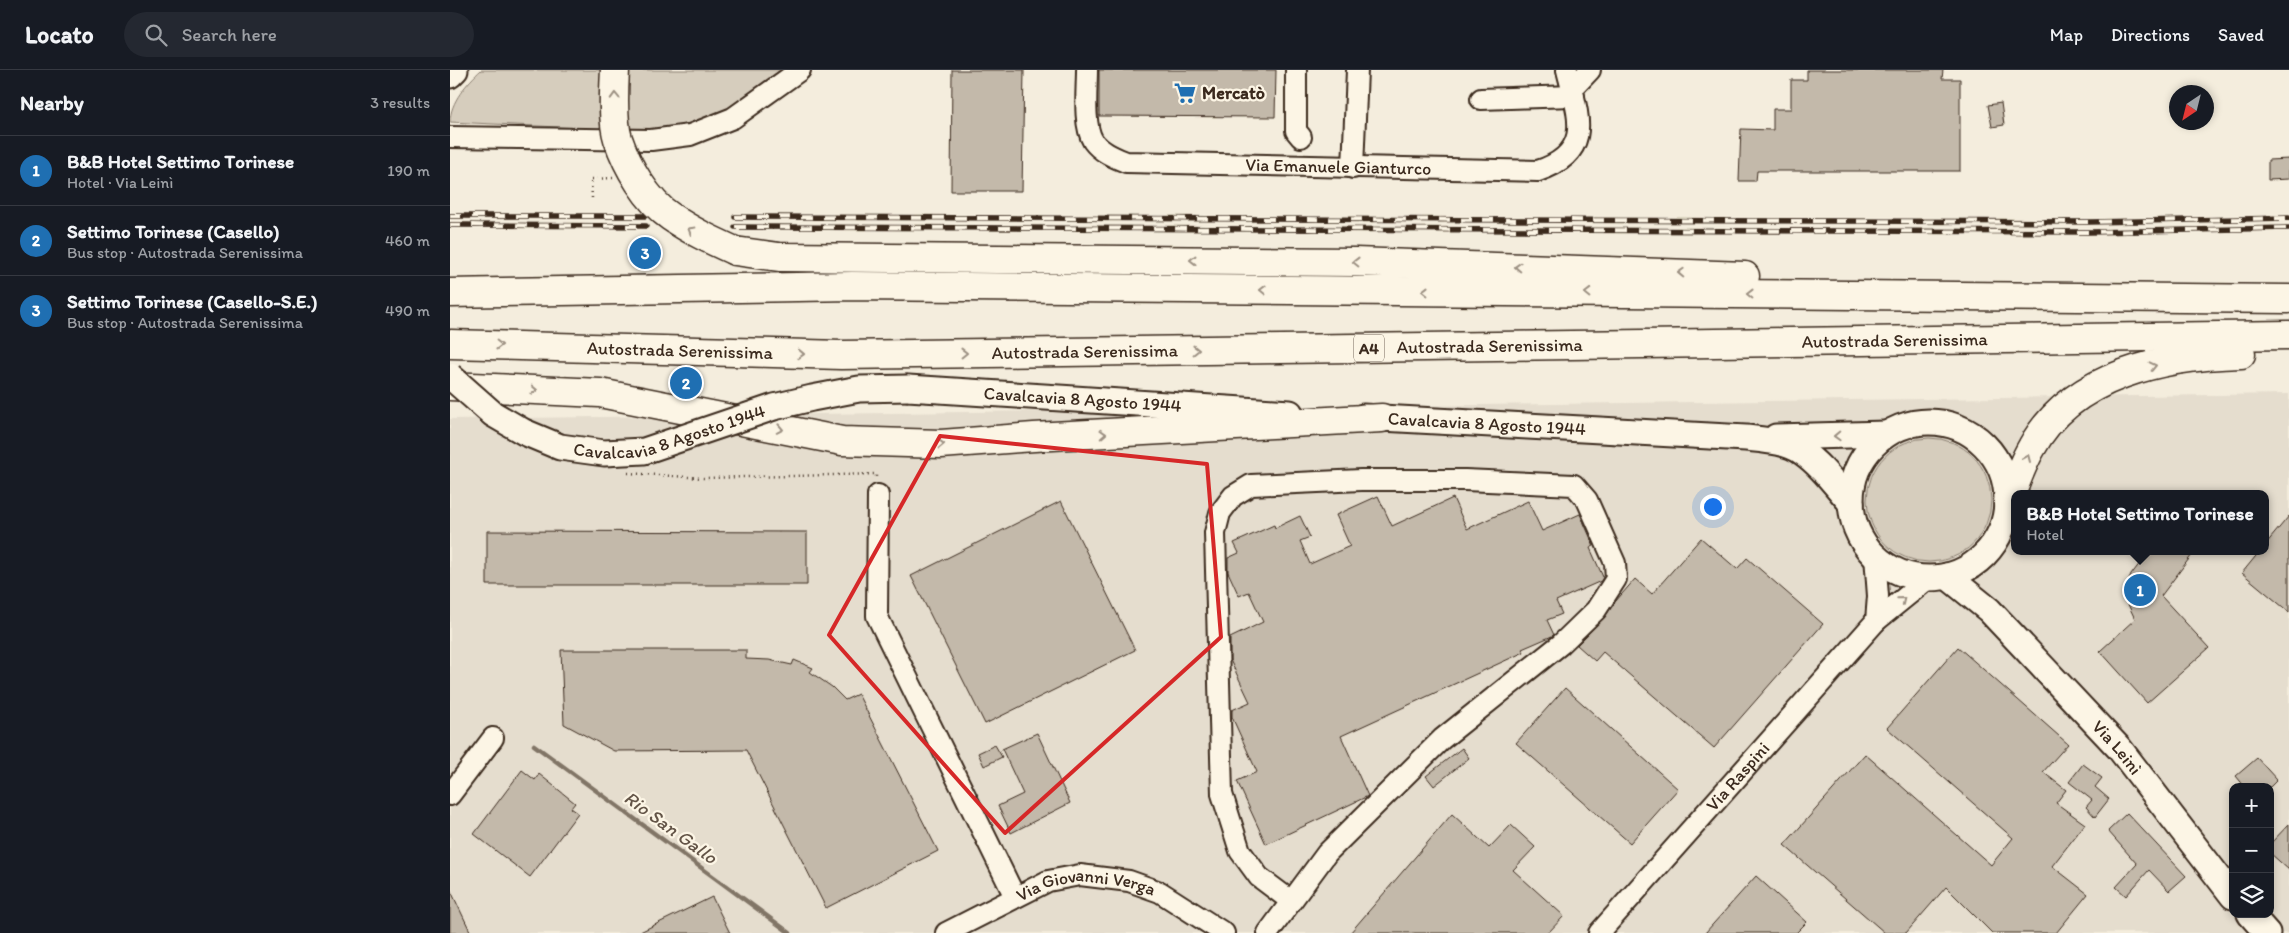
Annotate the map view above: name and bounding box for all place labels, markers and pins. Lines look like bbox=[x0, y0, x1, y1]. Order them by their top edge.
supermarket icon: Mercatò bbox=[1172, 80, 1198, 106]
place label: Mercatò bbox=[1202, 82, 1265, 104]
pin: 3 bbox=[629, 234, 661, 272]
pin: 2 bbox=[670, 364, 702, 402]
pin: 1 bbox=[2124, 571, 2156, 609]

